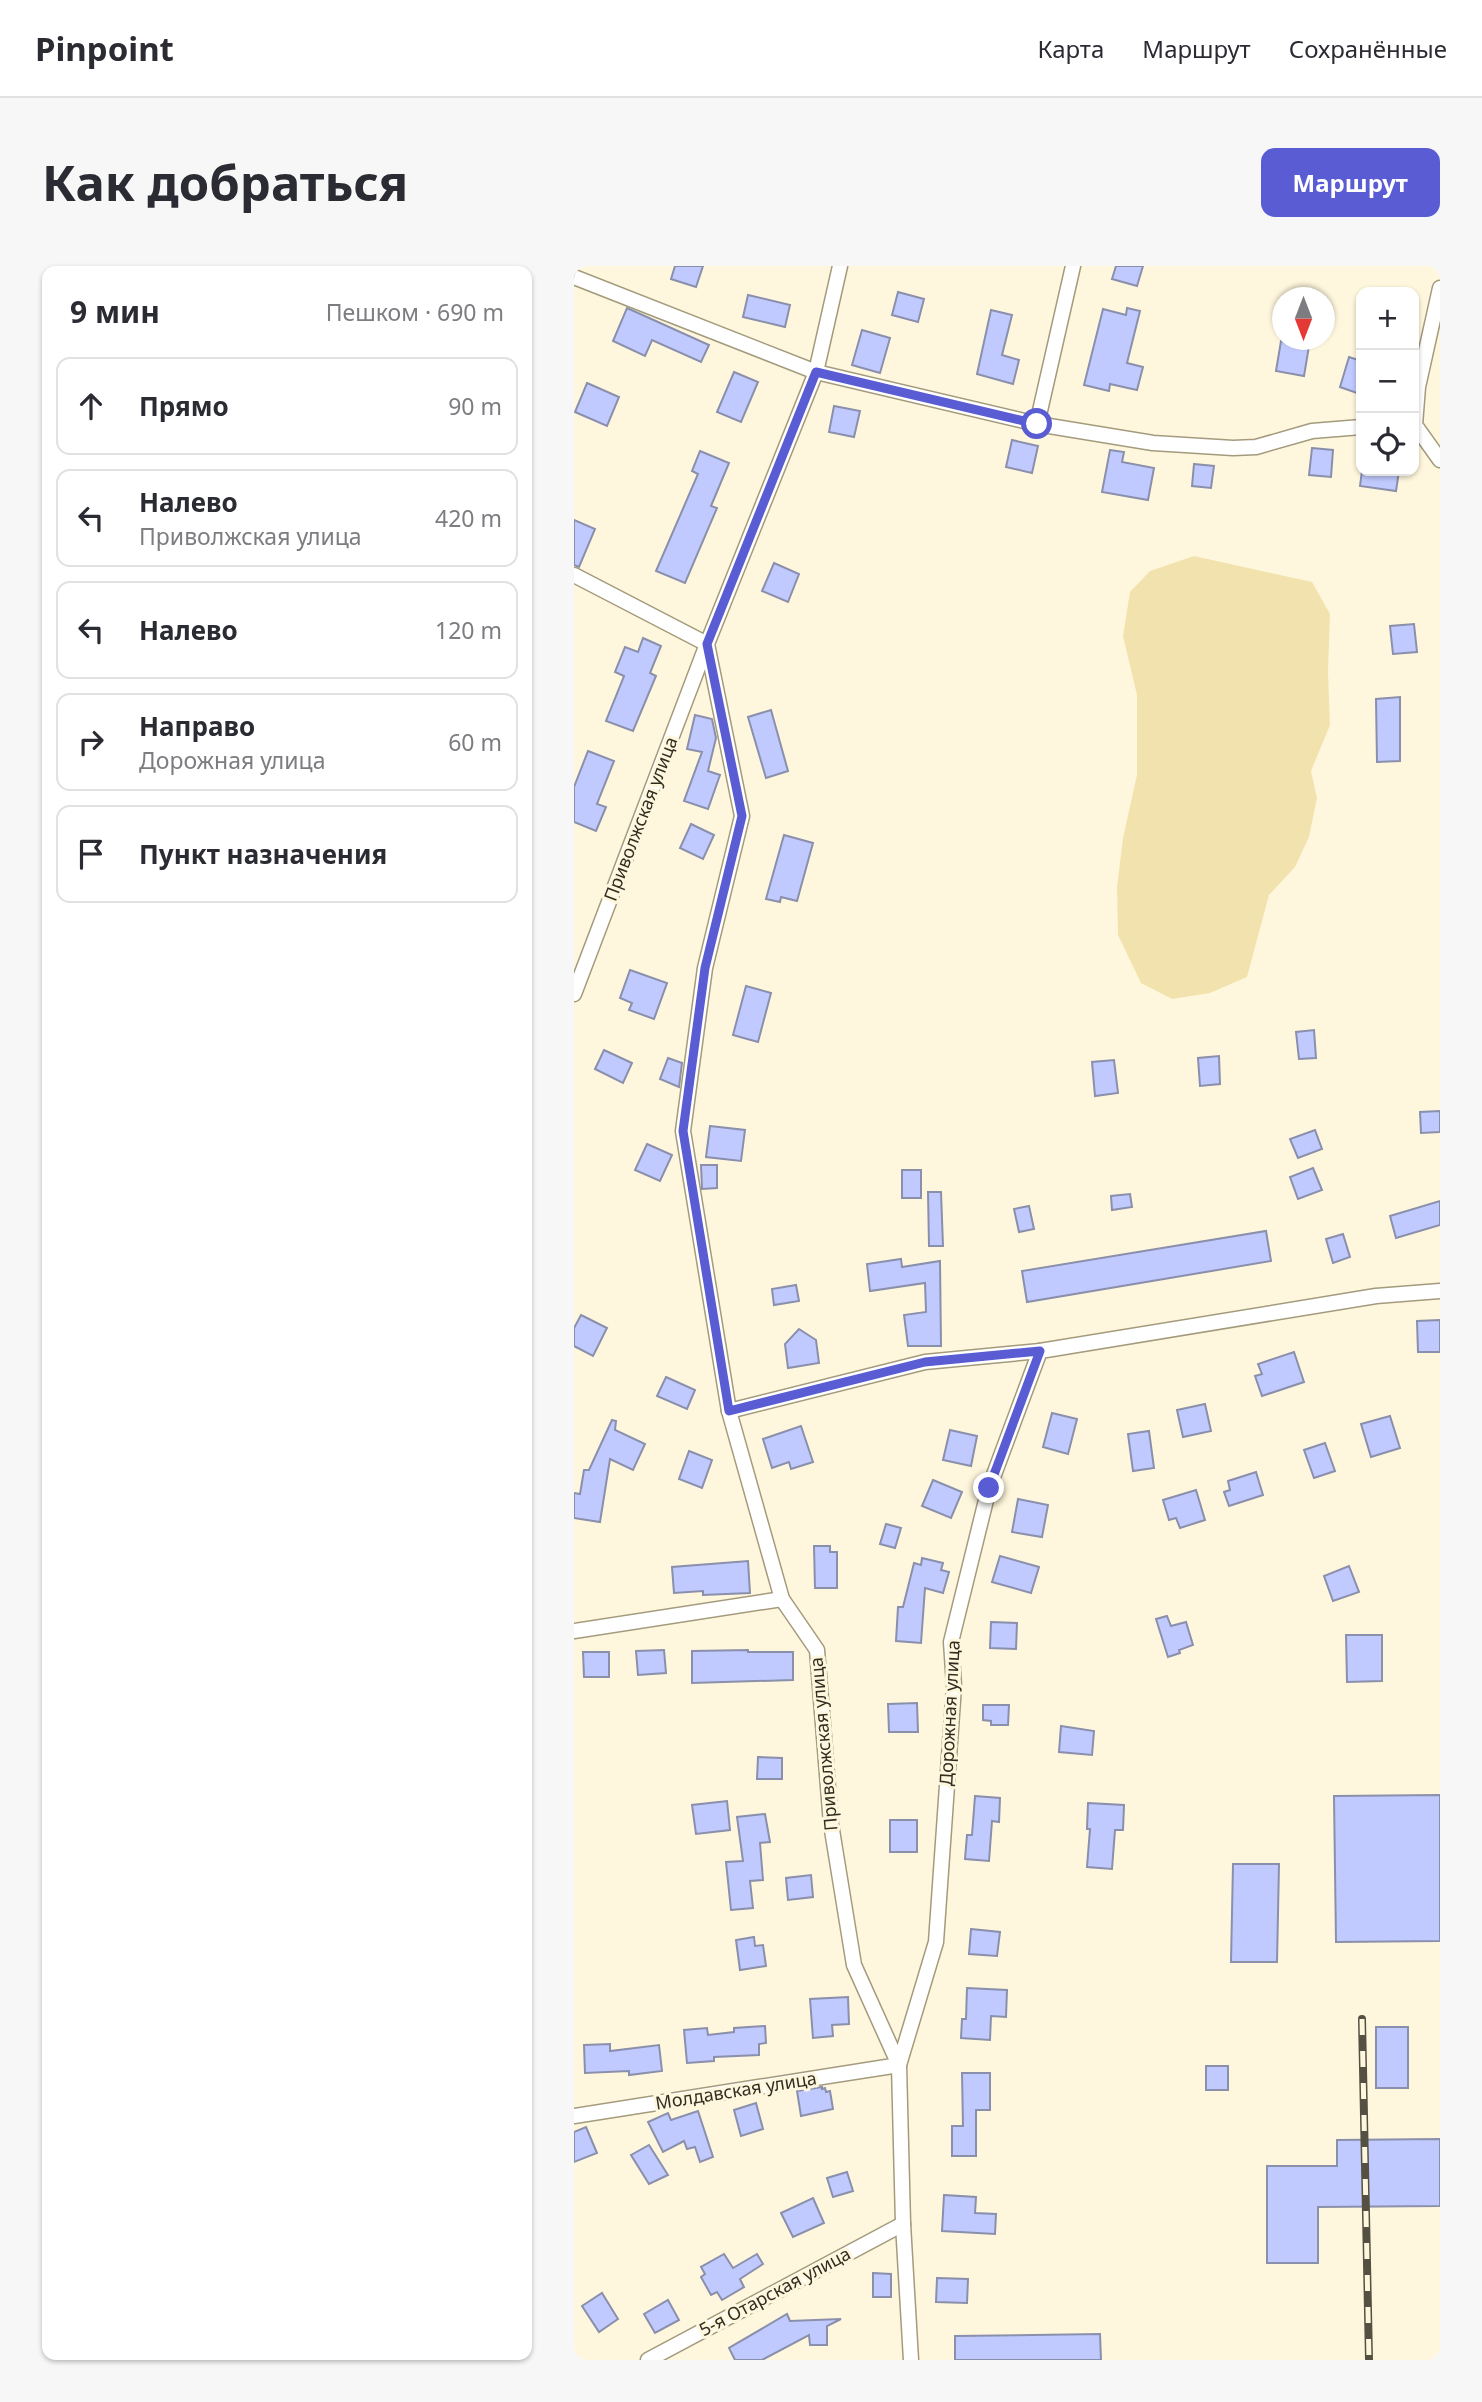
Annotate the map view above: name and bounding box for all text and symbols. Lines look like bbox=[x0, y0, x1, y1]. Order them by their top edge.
text: Pinpoint bbox=[35, 26, 174, 71]
text: Карта bbox=[1037, 32, 1104, 65]
text: Маршрут bbox=[1142, 32, 1251, 65]
text: Сохранённые bbox=[1289, 32, 1447, 65]
button: Маршрут bbox=[1261, 148, 1440, 217]
text: Как добраться bbox=[42, 149, 408, 215]
north arrow bbox=[1272, 287, 1335, 350]
map controls bbox=[1356, 287, 1419, 476]
button: + bbox=[1356, 287, 1419, 350]
text: 9 мин bbox=[70, 291, 160, 332]
text: Пешком · 690 m bbox=[326, 296, 504, 328]
button: − bbox=[1356, 350, 1419, 413]
icon: ahead bbox=[72, 387, 110, 425]
text: Прямо bbox=[139, 388, 229, 424]
text: 90 m bbox=[448, 390, 502, 422]
route start bbox=[1021, 408, 1052, 439]
button: locate bbox=[1356, 413, 1419, 476]
text: Налево bbox=[139, 484, 238, 520]
icon: left bbox=[72, 499, 110, 537]
text: 420 m bbox=[435, 502, 502, 534]
text: Приволжская улица bbox=[139, 520, 362, 552]
icon: left bbox=[72, 611, 110, 649]
text: Налево bbox=[139, 612, 238, 648]
text: 120 m bbox=[435, 614, 502, 646]
text: Направо bbox=[139, 708, 255, 744]
icon: right bbox=[72, 723, 110, 761]
text: 60 m bbox=[448, 726, 502, 758]
street label: Приволжская улица bbox=[598, 733, 682, 904]
text: Дорожная улица bbox=[139, 744, 325, 776]
icon: arrive bbox=[72, 835, 110, 873]
text: Пункт назначения bbox=[139, 836, 387, 872]
route end bbox=[973, 1472, 1004, 1503]
street label: Дорожная улица bbox=[933, 1639, 965, 1786]
street label: Приволжская улица bbox=[803, 1656, 843, 1832]
street label: Молдавская улица bbox=[654, 2065, 818, 2115]
street label: 5-я Отарская улица bbox=[695, 2241, 854, 2341]

